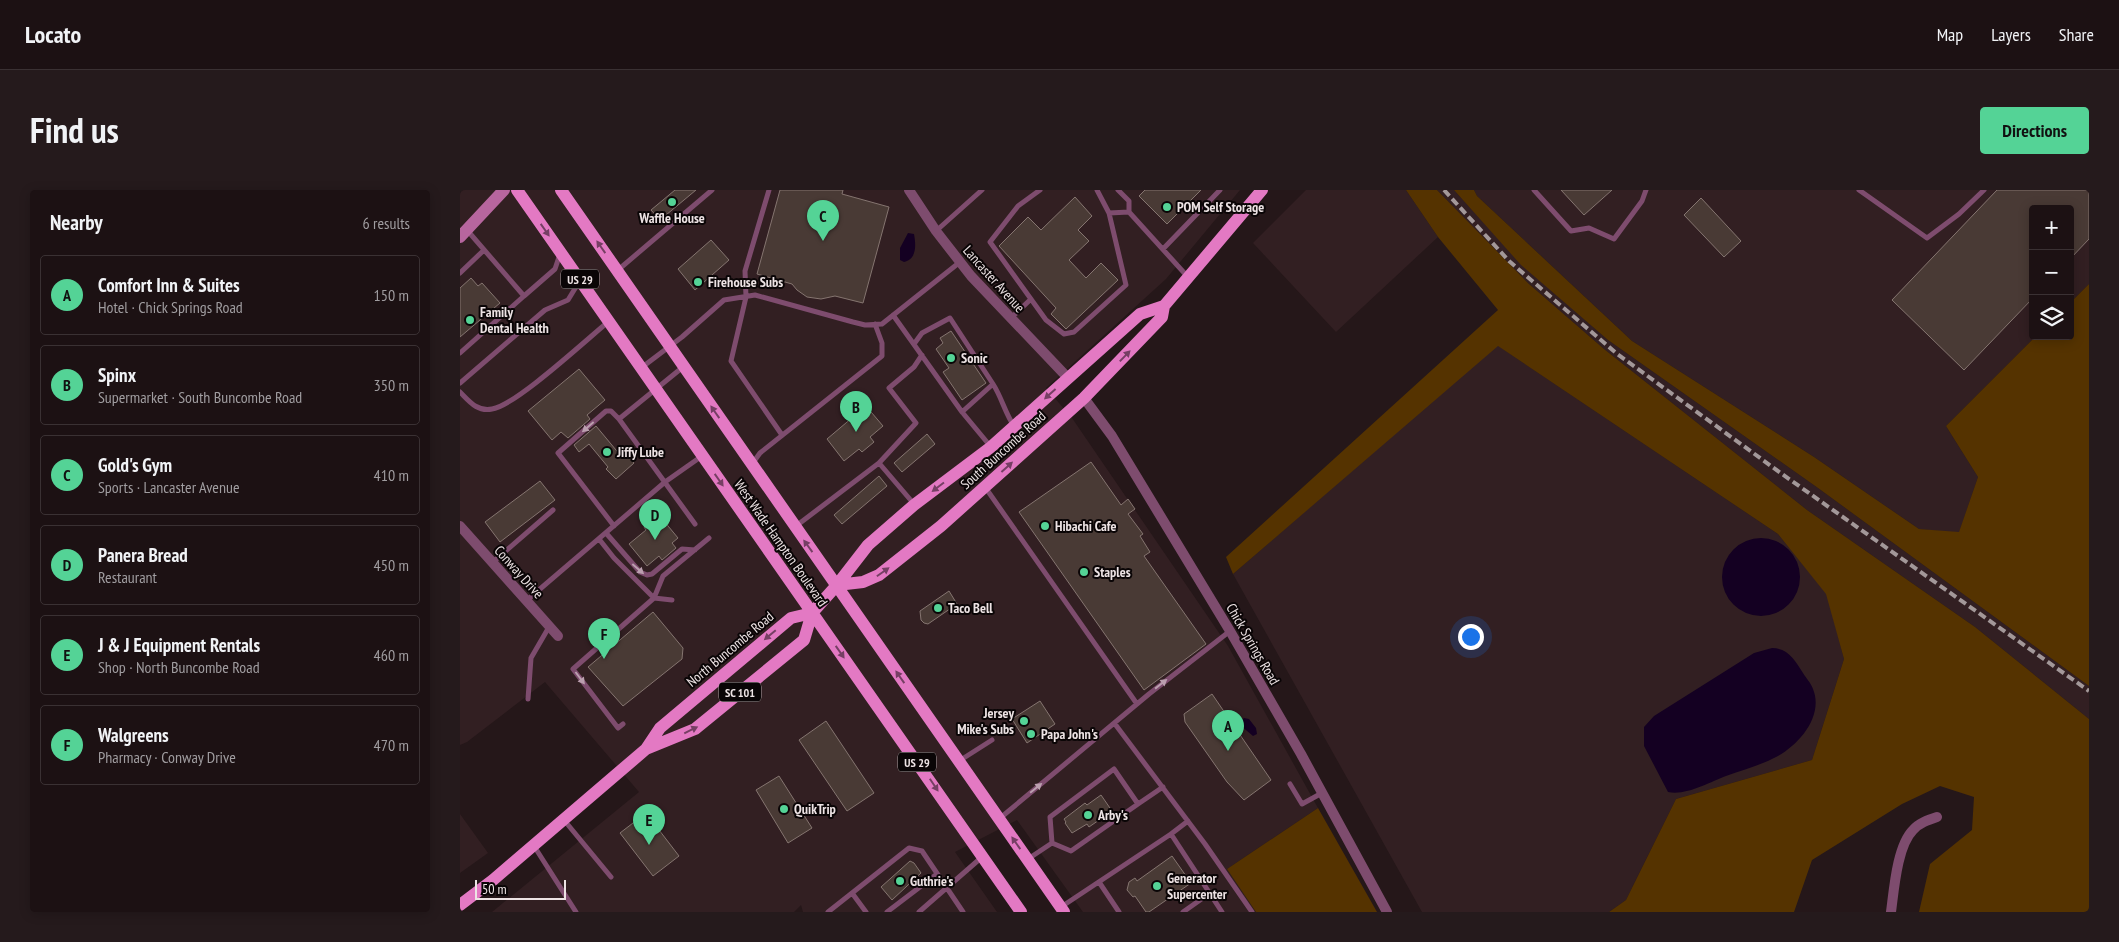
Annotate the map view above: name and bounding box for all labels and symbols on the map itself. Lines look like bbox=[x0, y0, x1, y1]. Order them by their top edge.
marker: Waffle House bbox=[666, 196, 678, 208]
place label: POM Self Storage bbox=[1177, 198, 1264, 216]
pin: C bbox=[807, 200, 839, 241]
marker: POM Self Storage bbox=[1161, 201, 1173, 213]
place label: Waffle House bbox=[638, 209, 705, 227]
one-way arrow bbox=[540, 223, 550, 237]
one-way arrow bbox=[596, 240, 606, 253]
street label: Lancaster Avenue bbox=[959, 242, 1029, 316]
road number: US 29 bbox=[561, 270, 599, 288]
place label: Firehouse Subs bbox=[708, 273, 783, 291]
marker: Firehouse Subs bbox=[692, 276, 704, 288]
place label: Family Dental Health bbox=[480, 303, 549, 337]
marker: Family Dental Health bbox=[464, 314, 476, 326]
place label: Sonic bbox=[961, 349, 988, 367]
one-way arrow bbox=[1119, 350, 1131, 362]
marker: Sonic bbox=[945, 352, 957, 364]
one-way arrow bbox=[1045, 388, 1057, 400]
pin: B bbox=[840, 391, 872, 432]
one-way arrow bbox=[710, 406, 720, 419]
street label: South Buncombe Road bbox=[957, 407, 1049, 493]
one-way arrow bbox=[582, 421, 595, 432]
place label: Jiffy Lube bbox=[616, 443, 664, 461]
marker: Jiffy Lube bbox=[601, 446, 613, 458]
one-way arrow bbox=[1000, 461, 1012, 473]
one-way arrow bbox=[714, 473, 724, 487]
street label: West Wade Hampton Boulevard bbox=[730, 476, 832, 610]
one-way arrow bbox=[931, 482, 945, 492]
pin: D bbox=[639, 499, 671, 540]
place label: Hibachi Cafe bbox=[1055, 517, 1116, 535]
marker: Hibachi Cafe bbox=[1039, 520, 1051, 532]
one-way arrow bbox=[803, 539, 813, 553]
street label: Conway Drive bbox=[490, 542, 548, 602]
one-way arrow bbox=[632, 563, 645, 574]
place label: Staples bbox=[1094, 563, 1131, 581]
marker: Staples bbox=[1078, 566, 1090, 578]
one-way arrow bbox=[876, 567, 889, 577]
place label: Taco Bell bbox=[948, 599, 993, 617]
street label: Chick Springs Road bbox=[1222, 600, 1284, 688]
marker: Taco Bell bbox=[932, 602, 944, 614]
street label: North Buncombe Road bbox=[683, 607, 777, 691]
pin: F bbox=[588, 618, 620, 659]
your location bbox=[1458, 624, 1484, 650]
one-way arrow bbox=[764, 629, 776, 640]
one-way arrow bbox=[835, 645, 845, 659]
one-way arrow bbox=[895, 670, 905, 684]
one-way arrow bbox=[575, 671, 585, 685]
one-way arrow bbox=[1154, 679, 1167, 690]
road number: SC 101 bbox=[719, 682, 761, 702]
place label: Jersey Mike's Subs bbox=[957, 704, 1014, 738]
pin: A bbox=[1212, 710, 1244, 751]
marker: Jersey Mike's Subs bbox=[1018, 715, 1030, 727]
place label: Papa John's bbox=[1041, 725, 1098, 743]
one-way arrow bbox=[683, 726, 698, 734]
marker: Papa John's bbox=[1025, 728, 1037, 740]
road number: US 29 bbox=[898, 752, 936, 772]
one-way arrow bbox=[929, 778, 939, 792]
one-way arrow bbox=[1029, 783, 1042, 794]
place label: QuikTrip bbox=[794, 800, 836, 818]
marker: QuikTrip bbox=[778, 803, 790, 815]
pin: E bbox=[633, 804, 665, 845]
place label: Arby's bbox=[1097, 806, 1128, 824]
marker: Arby's bbox=[1082, 809, 1094, 821]
one-way arrow bbox=[1011, 837, 1021, 850]
place label: Generator Supercenter bbox=[1167, 869, 1228, 903]
place label: Guthrie's bbox=[910, 872, 953, 890]
marker: Guthrie's bbox=[894, 875, 906, 887]
scale bar bbox=[475, 877, 566, 900]
marker: Generator Supercenter bbox=[1151, 880, 1163, 892]

